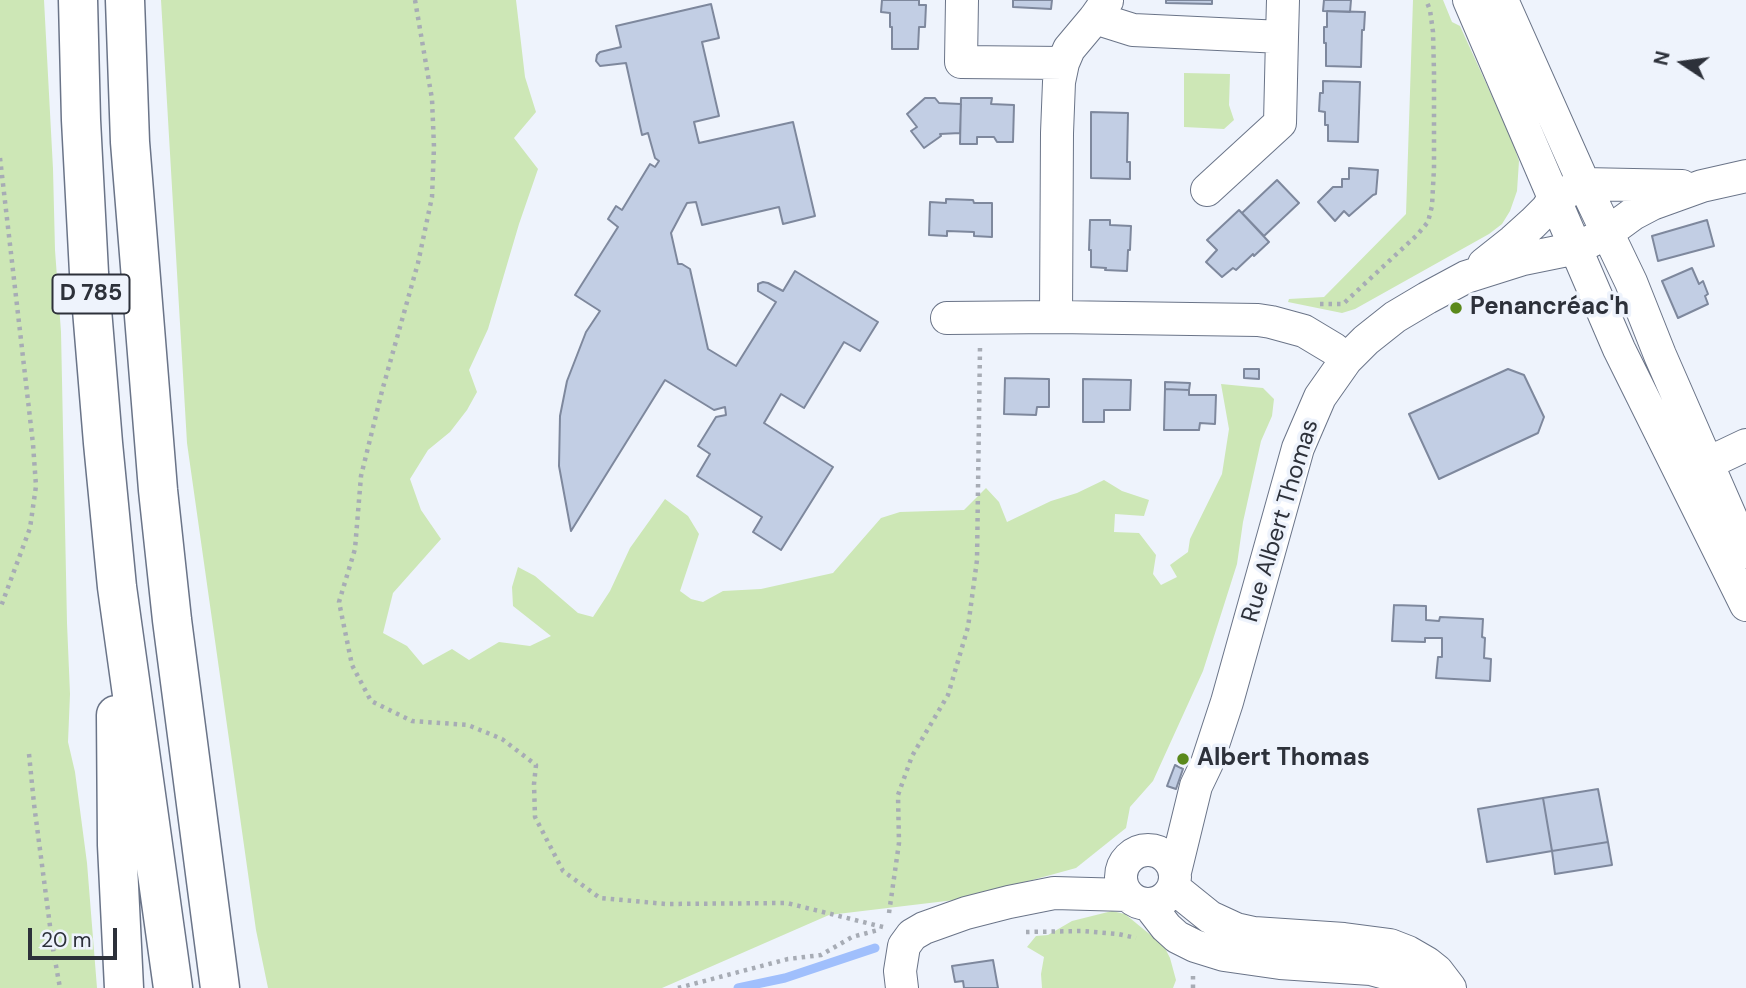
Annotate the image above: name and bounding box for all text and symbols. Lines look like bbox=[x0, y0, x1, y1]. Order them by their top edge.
north arrow bbox=[1648, 28, 1718, 98]
text: N bbox=[1648, 49, 1676, 68]
road number: D 785 bbox=[52, 274, 130, 314]
place label: Penancréac'h bbox=[1470, 294, 1629, 322]
marker: Penancréac'h bbox=[1448, 300, 1464, 316]
street label: Rue Albert Thomas bbox=[1236, 416, 1326, 626]
place label: Albert Thomas bbox=[1197, 745, 1370, 773]
marker: Albert Thomas bbox=[1175, 751, 1191, 767]
scale bar bbox=[32, 914, 121, 958]
text: 20 m bbox=[41, 926, 92, 954]

